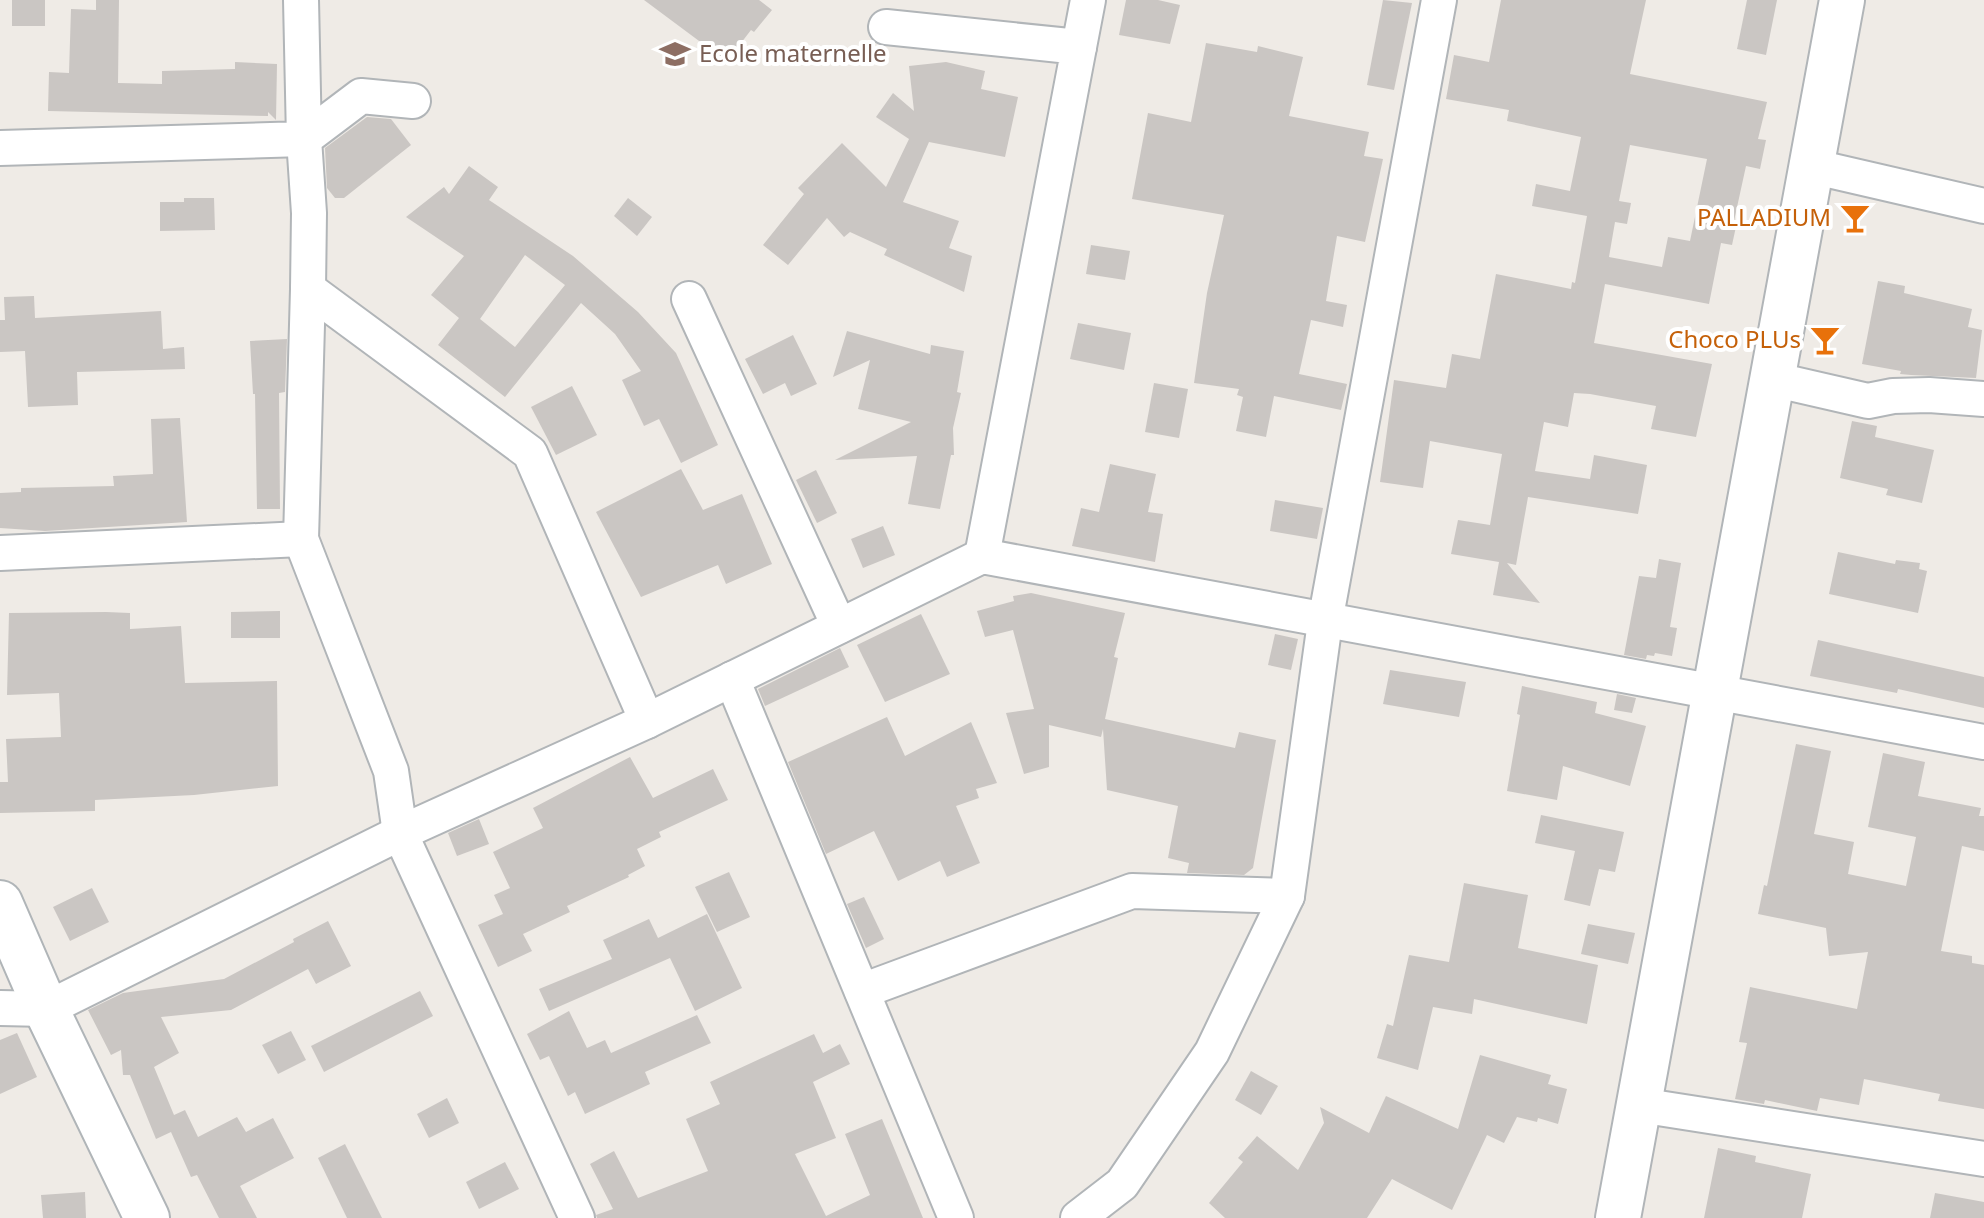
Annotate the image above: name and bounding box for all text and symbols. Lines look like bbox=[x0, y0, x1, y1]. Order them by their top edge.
place label: Ecole maternelle bbox=[699, 36, 887, 69]
school or university icon: Ecole maternelle bbox=[658, 37, 692, 71]
place label: PALLADIUM bbox=[1697, 200, 1831, 233]
bar icon: PALLADIUM bbox=[1838, 201, 1872, 235]
place label: Choco PLUs bbox=[1668, 322, 1801, 355]
bar icon: Choco PLUs bbox=[1808, 323, 1842, 357]

